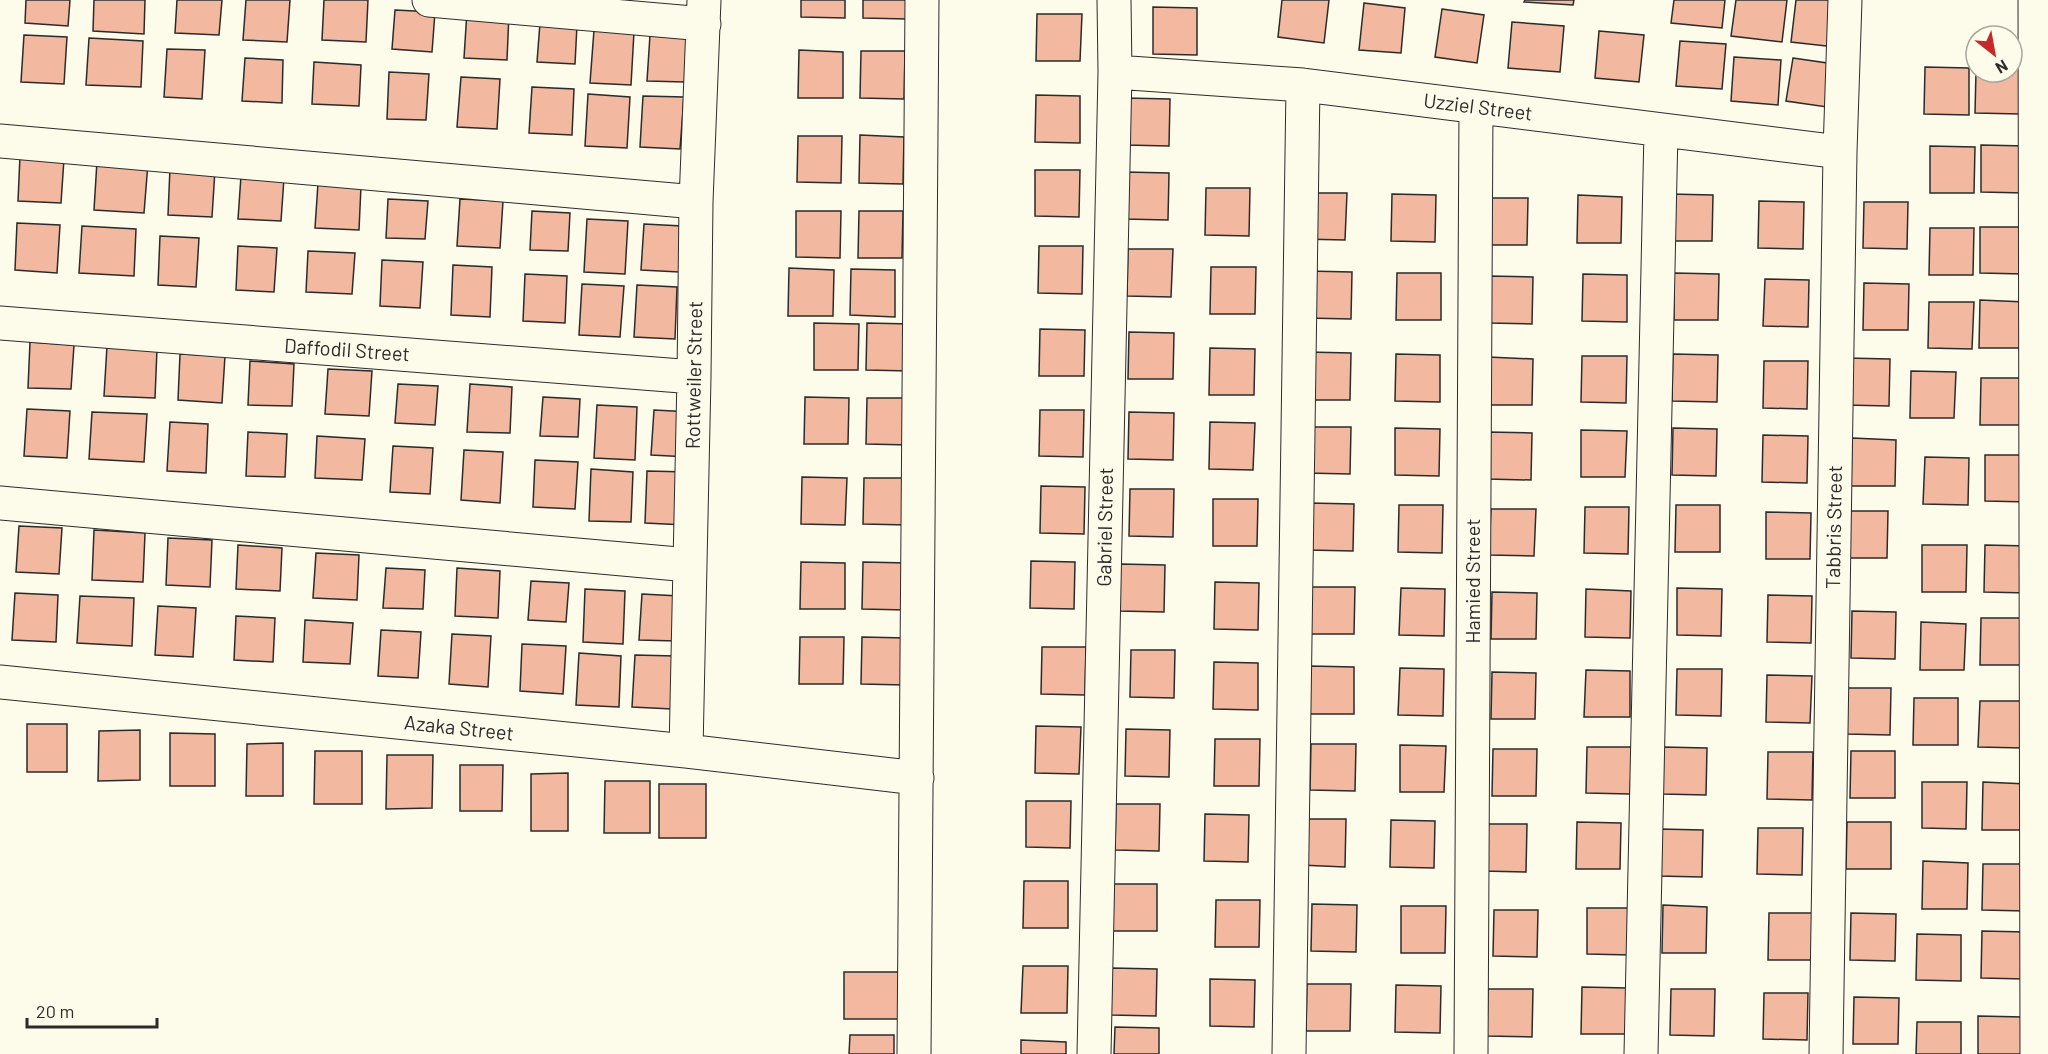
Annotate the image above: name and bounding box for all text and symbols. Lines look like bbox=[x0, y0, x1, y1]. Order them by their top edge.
north arrow bbox=[1964, 24, 2024, 84]
text: N bbox=[1993, 56, 2011, 78]
street label: Uzziel Street bbox=[1422, 87, 1534, 125]
street label: Rottweiler Street bbox=[680, 301, 706, 449]
street label: Daffodil Street bbox=[283, 333, 411, 365]
street label: Tabbris Street bbox=[1820, 465, 1846, 589]
street label: Gabriel Street bbox=[1091, 467, 1117, 587]
street label: Hamied Street bbox=[1460, 518, 1484, 644]
street label: Azaka Street bbox=[403, 709, 515, 745]
scale bar bbox=[27, 991, 158, 1029]
text: 20 m bbox=[36, 1000, 74, 1022]

